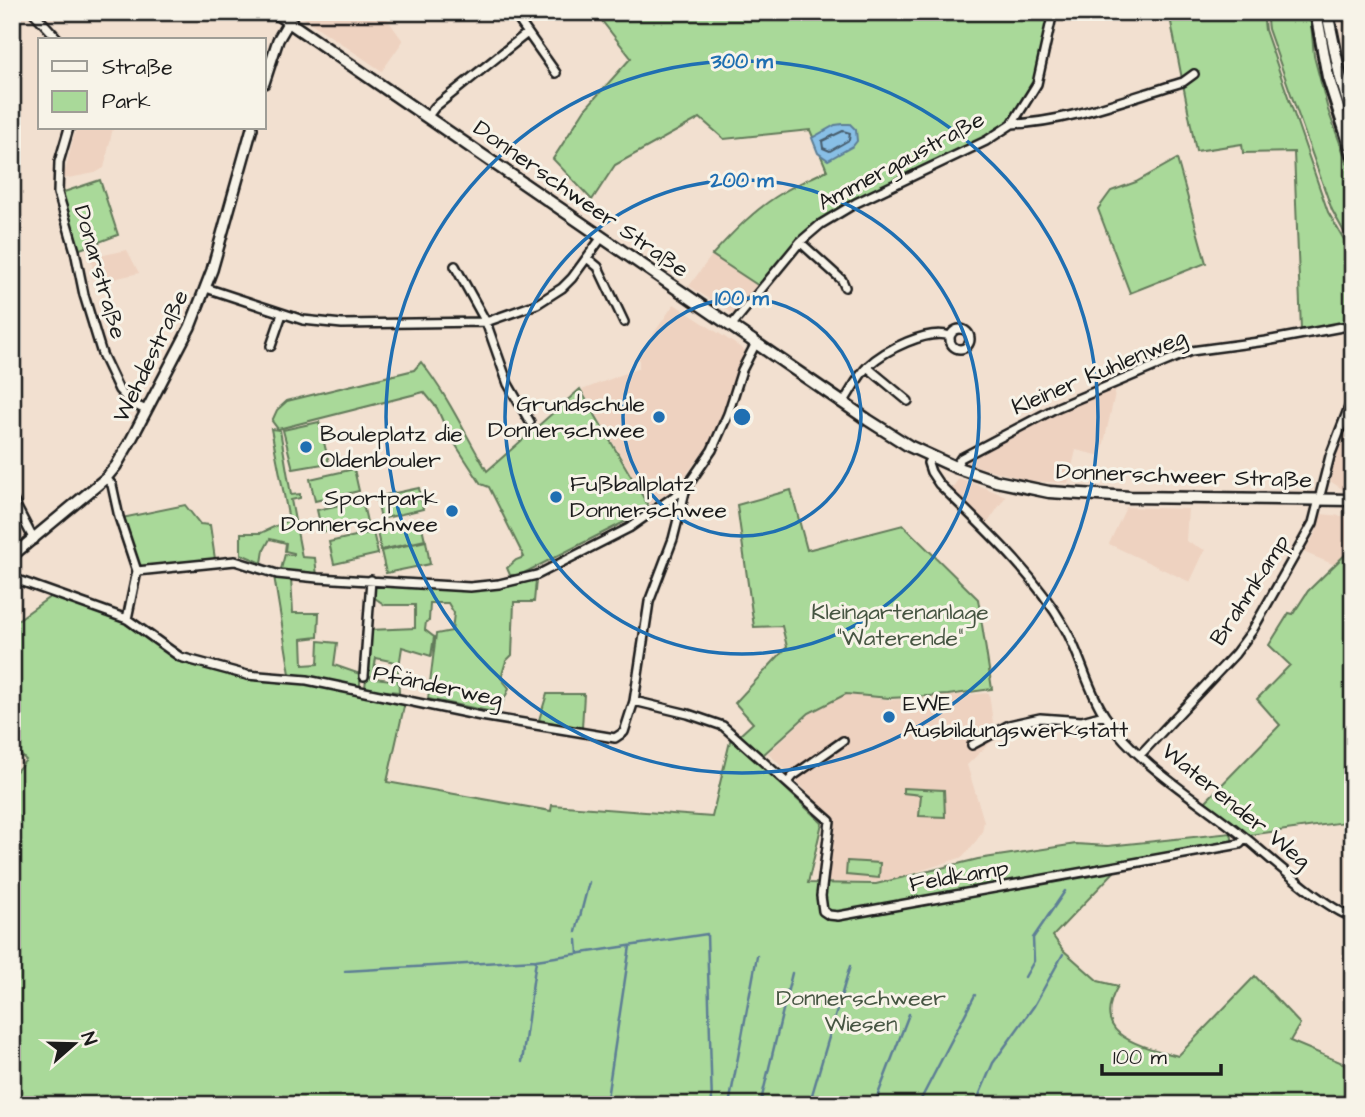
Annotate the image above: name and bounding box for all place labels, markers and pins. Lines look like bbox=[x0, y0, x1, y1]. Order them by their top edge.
place label: Grundschule Donnerschwee bbox=[488, 388, 645, 446]
centre of rings bbox=[730, 405, 754, 429]
marker: Grundschule Donnerschwee bbox=[651, 409, 667, 425]
place label: Bouleplatz die Oldenbouler bbox=[320, 418, 463, 476]
marker: Bouleplatz die Oldenbouler bbox=[298, 439, 314, 455]
place label: Fußballplatz Donnerschwee bbox=[570, 468, 727, 526]
place label: Sportpark Donnerschwee bbox=[281, 482, 438, 540]
marker: Fußballplatz Donnerschwee bbox=[548, 489, 564, 505]
marker: Sportpark Donnerschwee bbox=[444, 503, 460, 519]
place label: EWE Ausbildungswerkstatt bbox=[903, 688, 1129, 747]
marker: EWE Ausbildungswerkstatt bbox=[881, 709, 897, 725]

